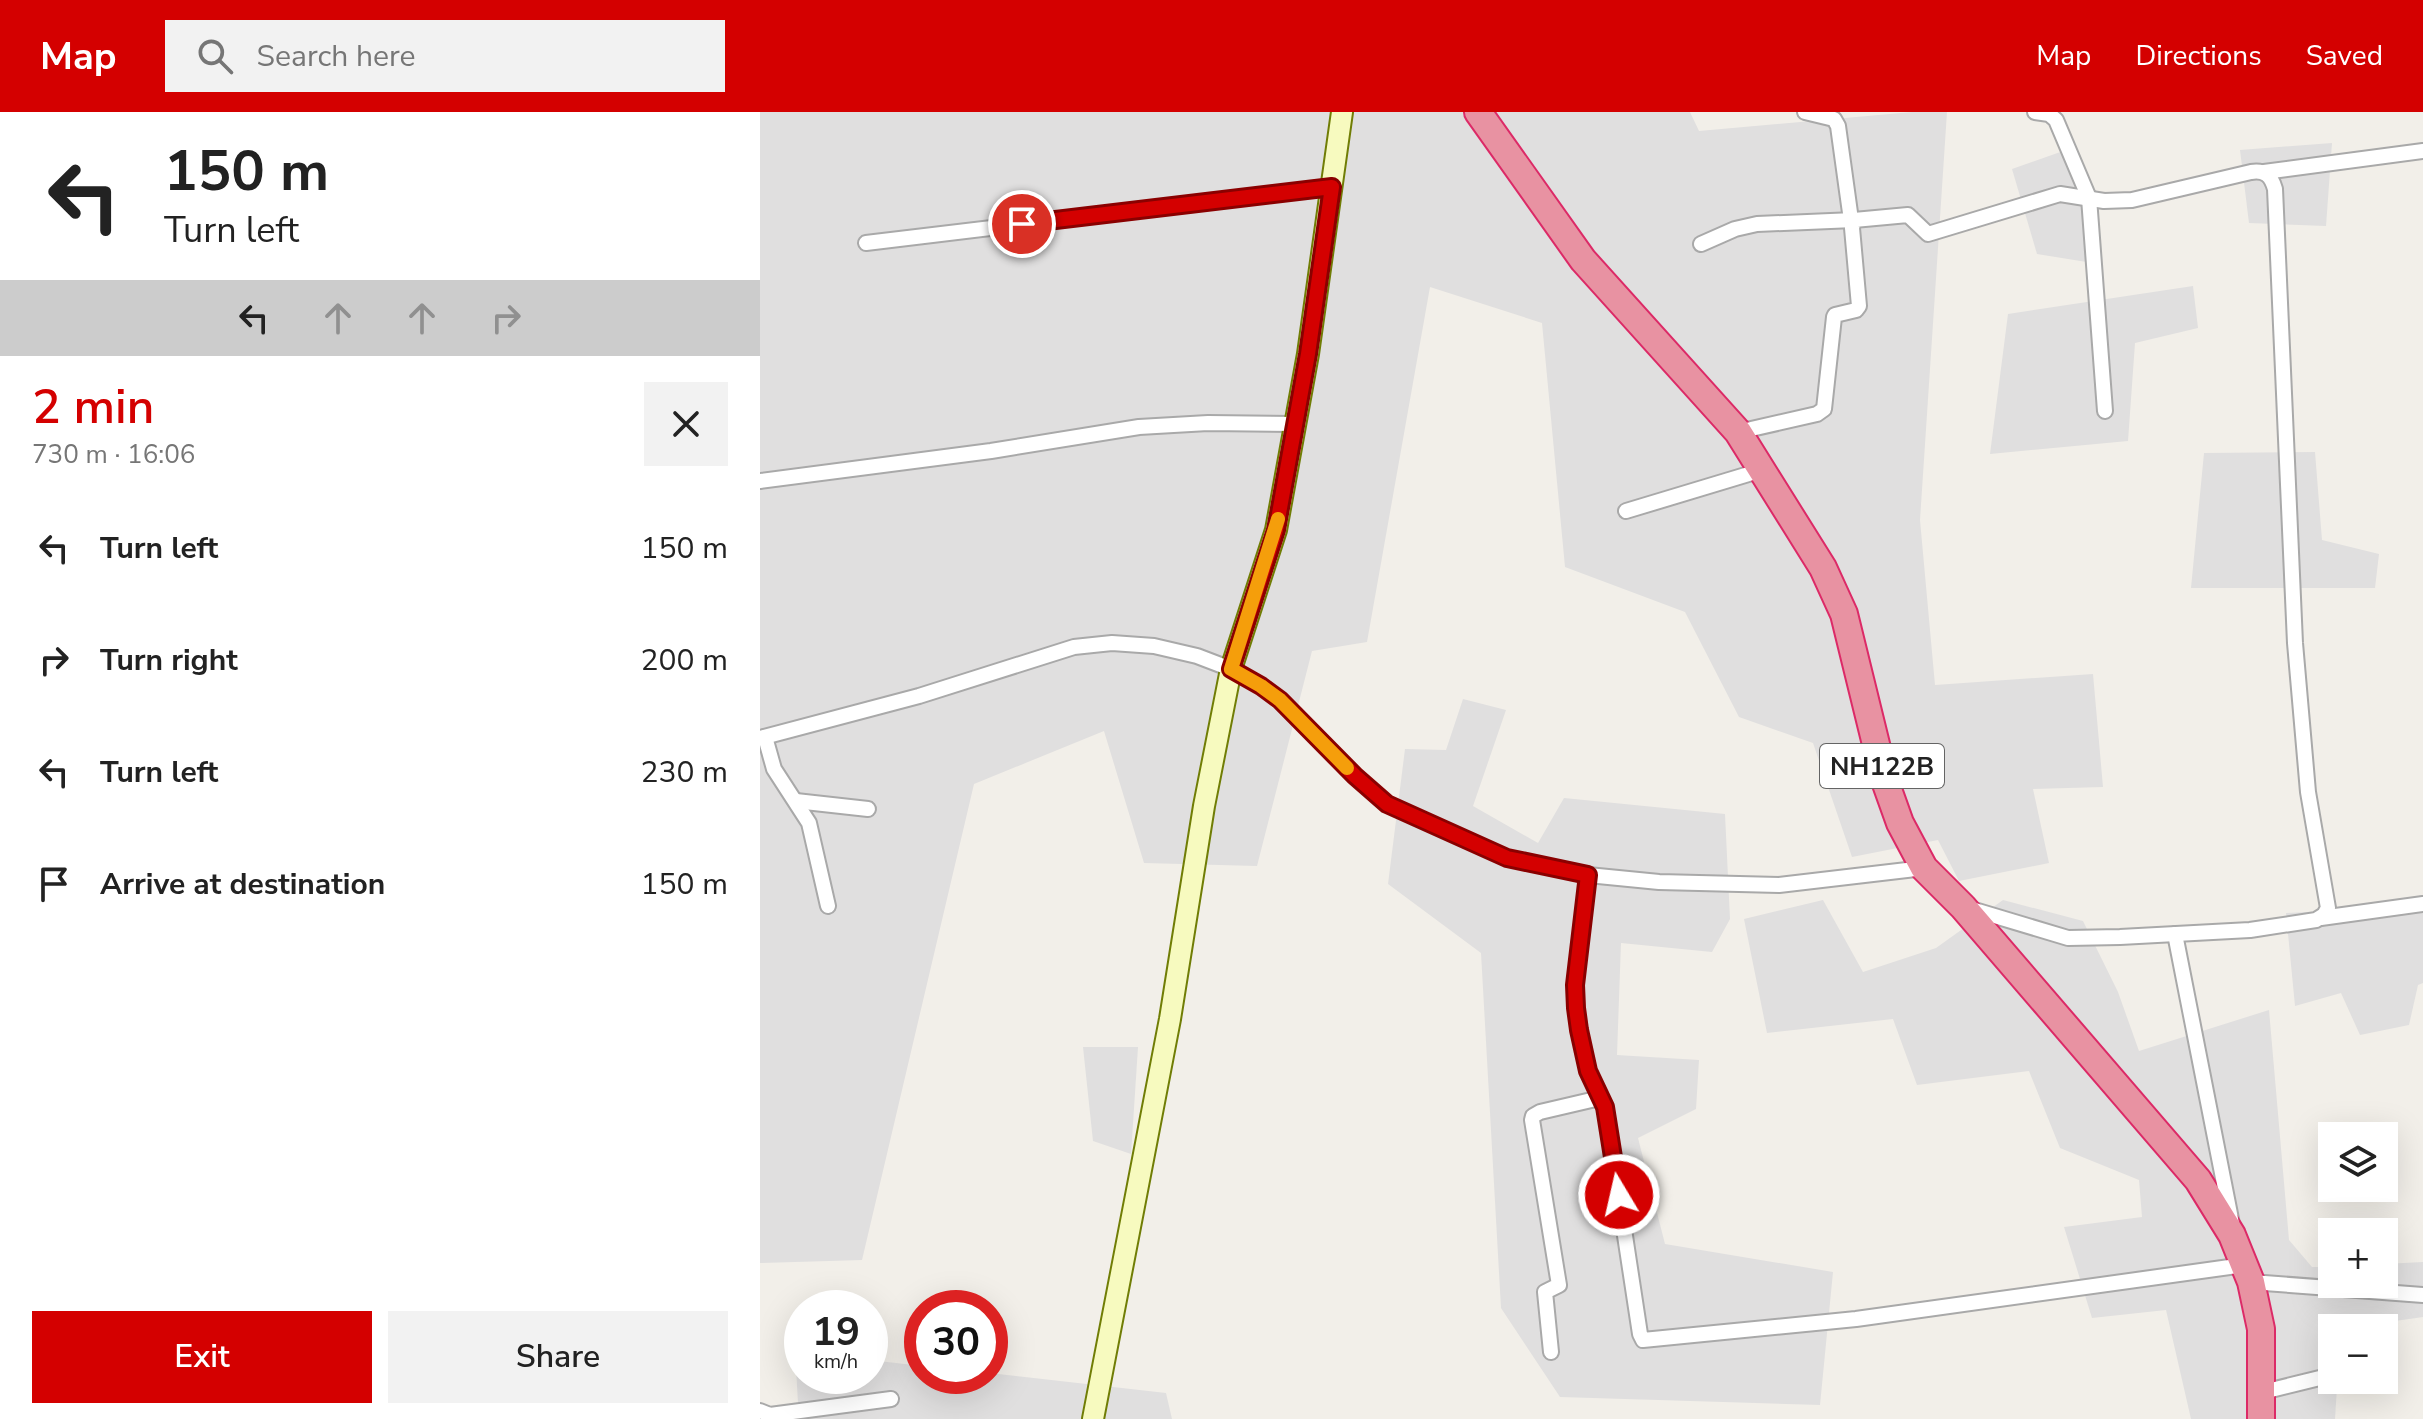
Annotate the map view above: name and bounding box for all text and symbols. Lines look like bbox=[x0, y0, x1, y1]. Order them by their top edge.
search box bbox=[165, 20, 725, 92]
text: Map bbox=[40, 31, 117, 82]
icon: search bbox=[193, 34, 237, 78]
text: Search here bbox=[257, 36, 416, 77]
text: Map bbox=[2036, 37, 2091, 75]
text: Directions bbox=[2135, 37, 2262, 75]
text: Saved bbox=[2306, 37, 2383, 75]
text: 150 m bbox=[164, 133, 329, 210]
icon: left bbox=[32, 144, 136, 248]
pin bbox=[988, 190, 1056, 258]
icon: arrive bbox=[1000, 202, 1044, 246]
text: Turn left bbox=[164, 206, 299, 255]
icon: left bbox=[232, 296, 276, 340]
icon: ahead bbox=[316, 296, 360, 340]
icon: ahead bbox=[400, 296, 444, 340]
icon: right bbox=[484, 296, 528, 340]
text: 2 min bbox=[32, 374, 154, 440]
button: close bbox=[644, 382, 728, 466]
text: 730 m · 16:06 bbox=[32, 437, 195, 472]
icon: left bbox=[32, 526, 76, 570]
text: Turn left bbox=[100, 528, 218, 569]
text: 150 m bbox=[641, 528, 728, 569]
icon: right bbox=[32, 638, 76, 682]
text: Turn right bbox=[100, 640, 238, 681]
text: 200 m bbox=[641, 640, 728, 681]
road number: NH122B bbox=[1820, 744, 1944, 788]
icon: left bbox=[32, 750, 76, 794]
text: Turn left bbox=[100, 752, 218, 793]
text: 230 m bbox=[641, 752, 728, 793]
icon: arrive bbox=[32, 862, 76, 906]
text: Arrive at destination bbox=[100, 864, 385, 905]
text: 150 m bbox=[641, 864, 728, 905]
map controls bbox=[2318, 1122, 2398, 1394]
button: layers bbox=[2318, 1122, 2398, 1202]
position arrow bbox=[1577, 1153, 1661, 1237]
button: + bbox=[2318, 1218, 2398, 1298]
speed limit sign: 30 bbox=[904, 1290, 1008, 1394]
text: 19 bbox=[812, 1305, 860, 1359]
button: Exit bbox=[32, 1311, 372, 1403]
button: Share bbox=[388, 1311, 728, 1403]
button: − bbox=[2318, 1314, 2398, 1394]
text: km/h bbox=[814, 1348, 858, 1375]

